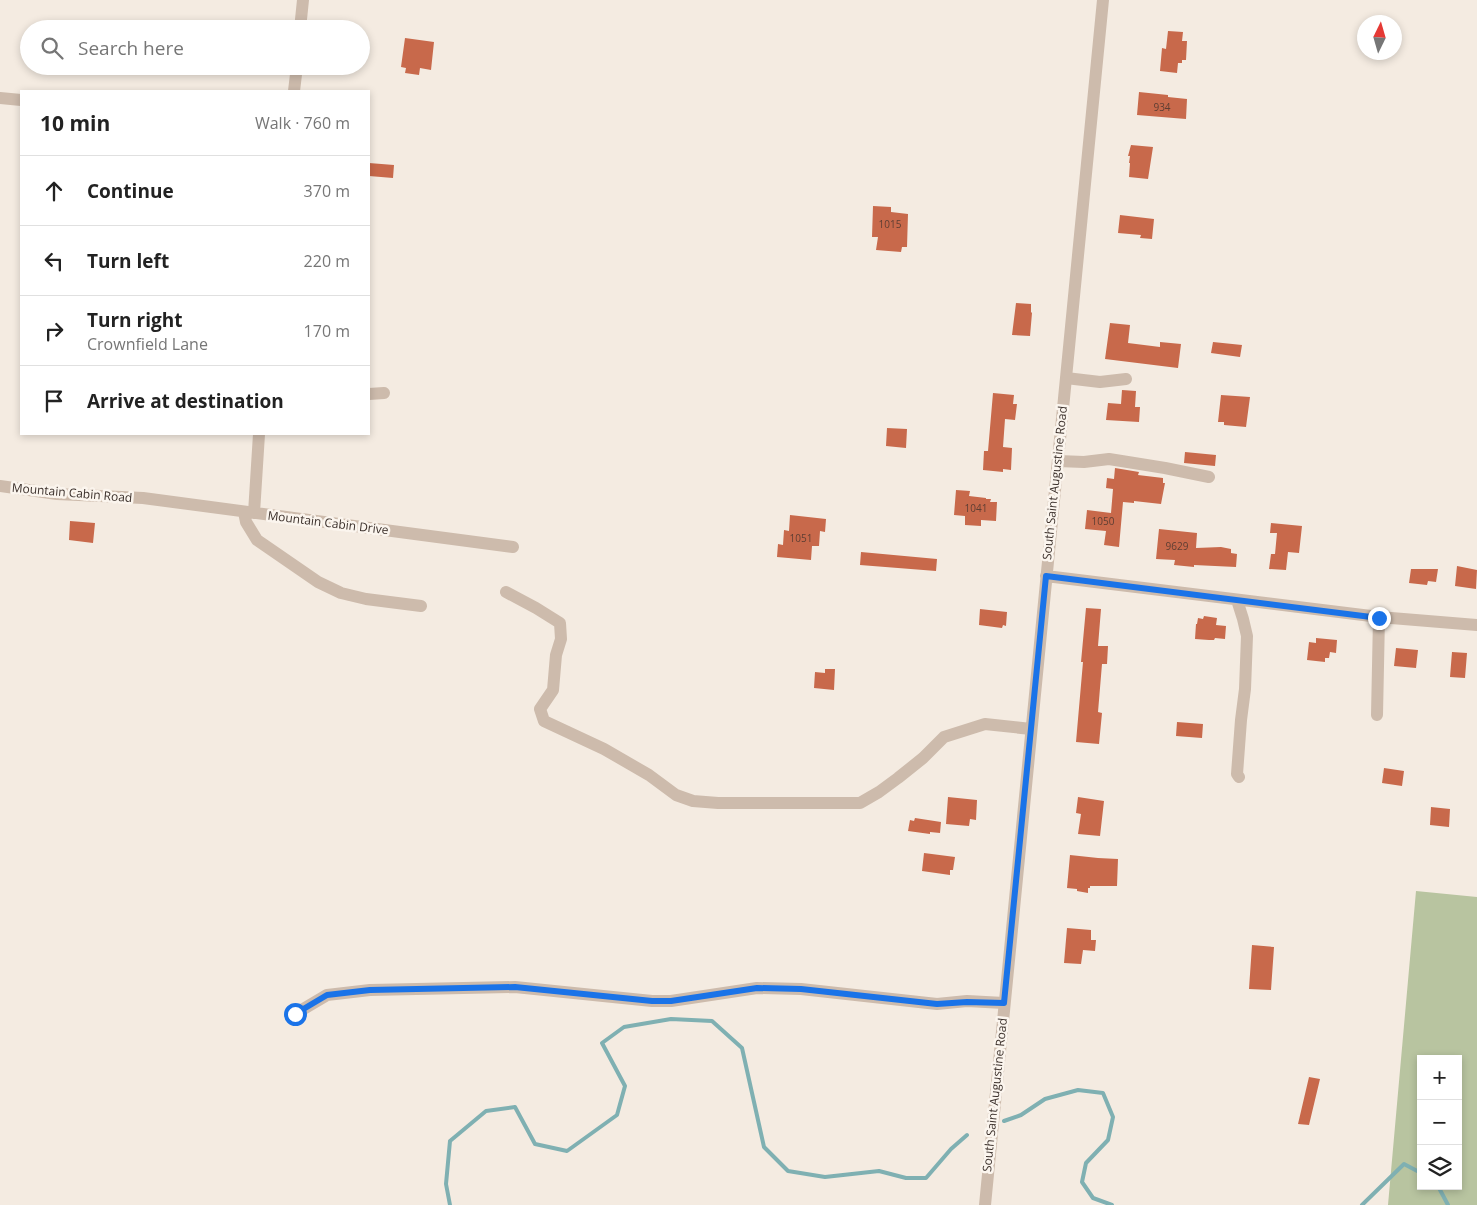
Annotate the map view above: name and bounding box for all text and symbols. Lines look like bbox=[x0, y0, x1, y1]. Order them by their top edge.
north arrow bbox=[1357, 15, 1402, 60]
search box bbox=[20, 20, 370, 75]
icon: search bbox=[38, 34, 66, 62]
text: Search here bbox=[78, 35, 184, 61]
house number: 934 bbox=[1153, 100, 1171, 114]
text: 10 min bbox=[40, 109, 110, 137]
text: Walk · 760 m bbox=[255, 112, 350, 134]
icon: ahead bbox=[40, 177, 68, 205]
text: Continue bbox=[87, 178, 174, 204]
text: 370 m bbox=[304, 180, 350, 202]
house number: 1015 bbox=[879, 217, 902, 231]
icon: left bbox=[40, 247, 68, 275]
text: Turn left bbox=[87, 248, 169, 274]
text: 220 m bbox=[304, 250, 350, 272]
text: Turn right bbox=[87, 307, 182, 333]
icon: right bbox=[40, 317, 68, 345]
text: 170 m bbox=[304, 320, 350, 342]
text: Crownfield Lane bbox=[87, 333, 208, 355]
icon: arrive bbox=[40, 387, 68, 415]
text: Arrive at destination bbox=[87, 388, 284, 414]
street label: South Saint Augustine Road bbox=[1038, 405, 1071, 561]
street label: Mountain Cabin Road bbox=[11, 479, 133, 506]
house number: 1041 bbox=[965, 501, 987, 515]
street label: Mountain Cabin Drive bbox=[267, 507, 390, 538]
house number: 1050 bbox=[1092, 514, 1115, 528]
house number: 1051 bbox=[790, 531, 812, 545]
house number: 9629 bbox=[1166, 539, 1189, 553]
route end bbox=[1368, 607, 1391, 630]
route start bbox=[284, 1003, 307, 1026]
street label: South Saint Augustine Road bbox=[978, 1017, 1011, 1173]
map controls bbox=[1417, 1055, 1462, 1190]
button: + bbox=[1417, 1055, 1462, 1100]
button: − bbox=[1417, 1100, 1462, 1145]
button: layers bbox=[1417, 1145, 1462, 1190]

